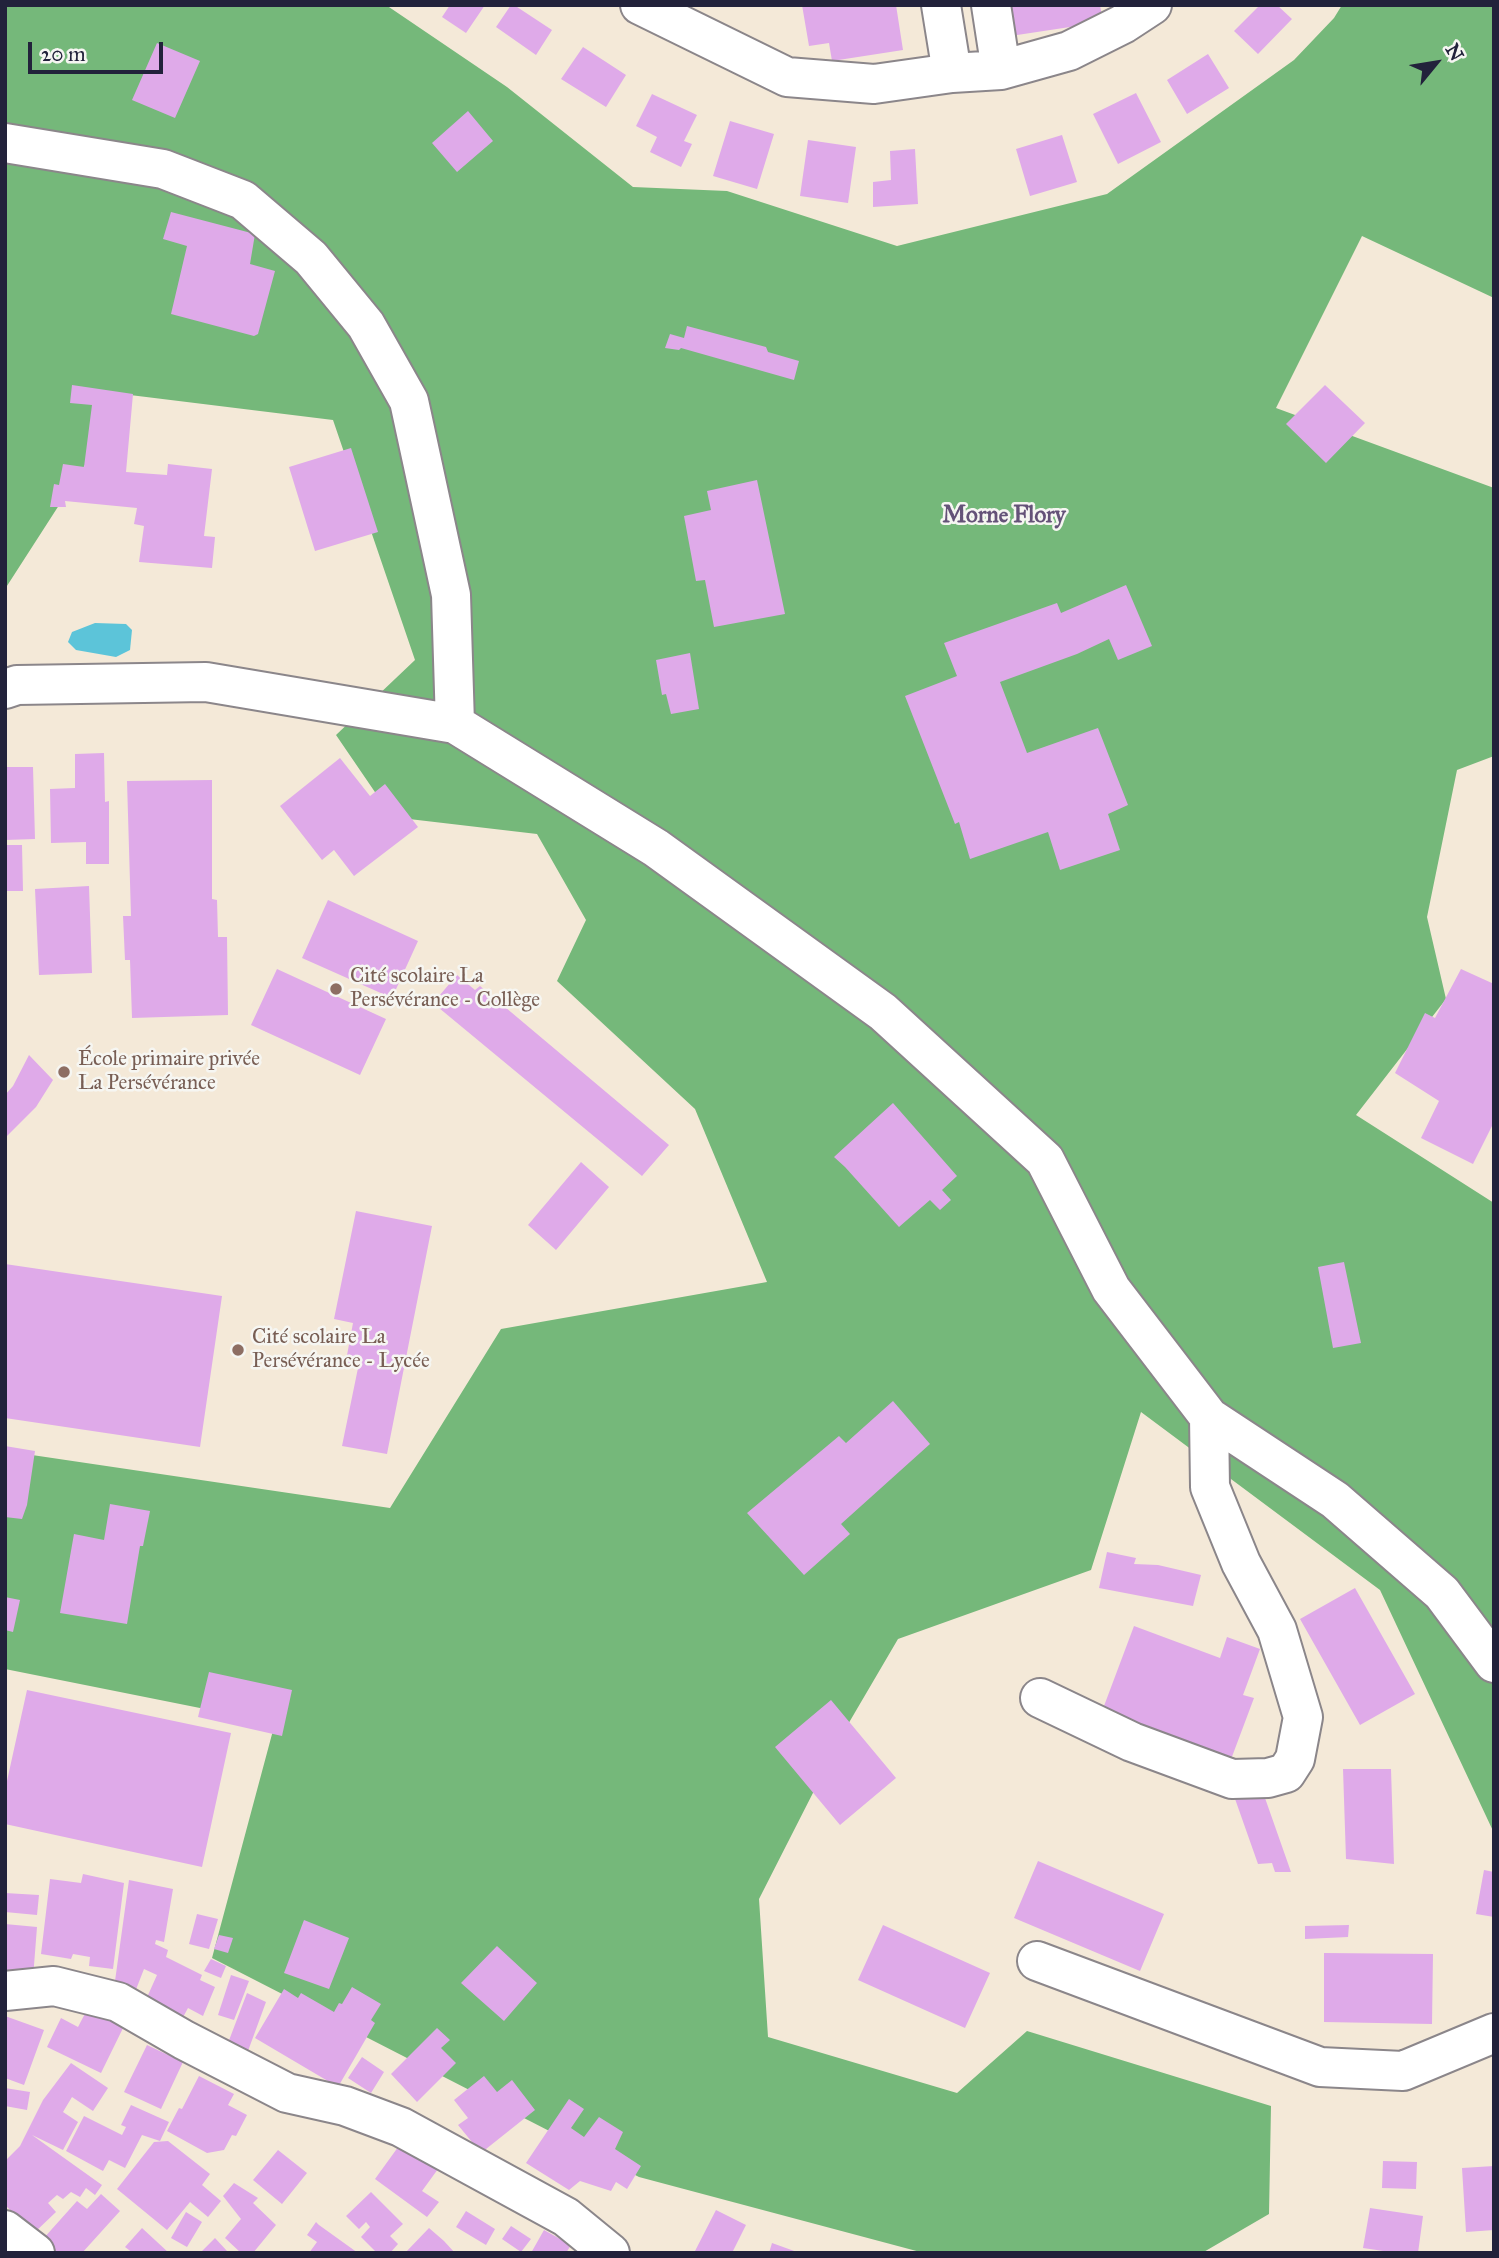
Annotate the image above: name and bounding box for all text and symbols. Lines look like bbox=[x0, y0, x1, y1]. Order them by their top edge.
scale bar bbox=[32, 28, 166, 72]
north arrow bbox=[1401, 28, 1471, 98]
text: N bbox=[1441, 40, 1469, 65]
text: 20 m bbox=[41, 41, 86, 67]
district label: Morne Flory bbox=[943, 502, 1065, 530]
place label: Cité scolaire La Persévérance - Collège bbox=[350, 964, 540, 1014]
marker: Cité scolaire La Persévérance - Collège bbox=[328, 981, 344, 997]
place label: École primaire privée La Persévérance bbox=[78, 1047, 260, 1097]
marker: École primaire privée La Persévérance bbox=[56, 1064, 72, 1080]
place label: Cité scolaire La Persévérance - Lycée bbox=[252, 1325, 430, 1375]
marker: Cité scolaire La Persévérance - Lycée bbox=[230, 1342, 246, 1358]

